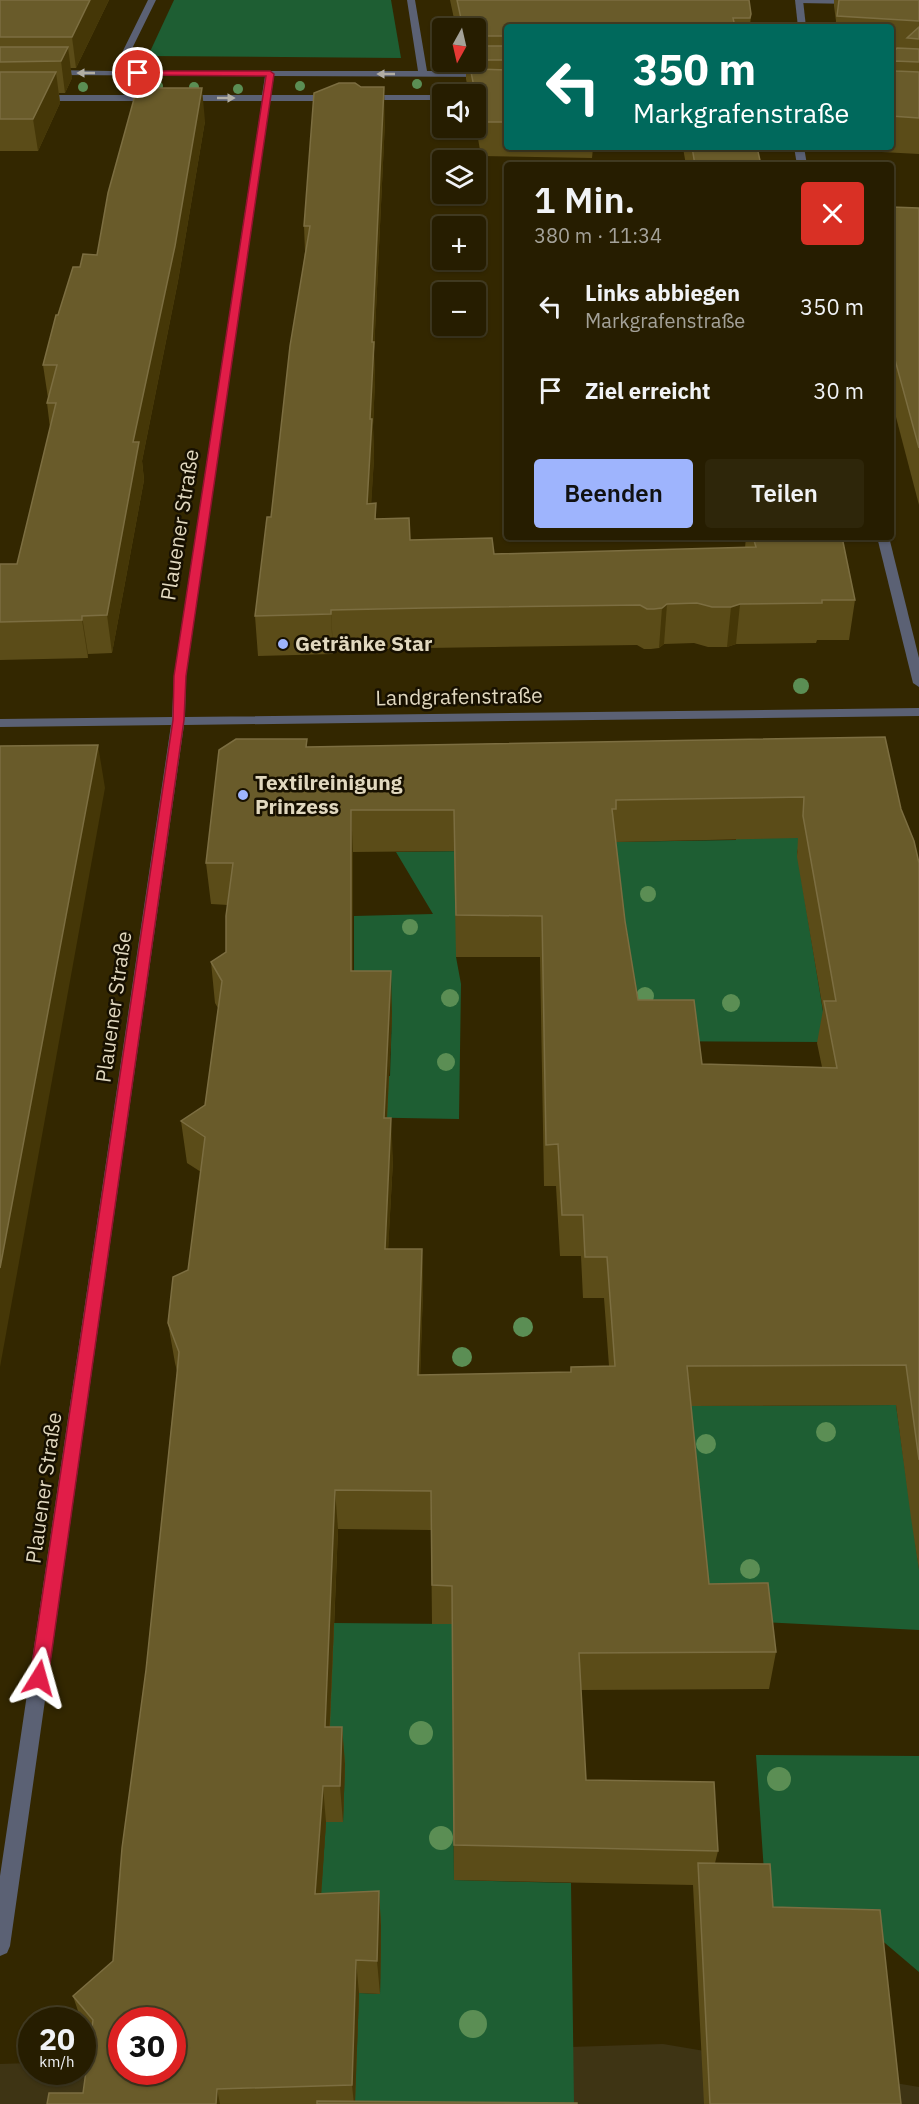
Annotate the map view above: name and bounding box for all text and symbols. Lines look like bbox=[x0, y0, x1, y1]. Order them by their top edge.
north arrow bbox=[432, 18, 486, 72]
map controls bbox=[432, 18, 486, 336]
text: 350 m bbox=[633, 42, 756, 97]
pin bbox=[112, 47, 163, 98]
icon: left bbox=[534, 48, 612, 126]
icon: arrive bbox=[121, 56, 154, 89]
one-way arrow bbox=[76, 68, 95, 78]
one-way arrow bbox=[376, 69, 395, 79]
button: sound bbox=[432, 84, 486, 138]
one-way arrow bbox=[217, 93, 236, 103]
text: Markgrafenstraße bbox=[633, 95, 849, 130]
button: layers bbox=[432, 150, 486, 204]
text: 1 Min. bbox=[534, 176, 635, 223]
button: close bbox=[801, 182, 864, 245]
button: + bbox=[432, 216, 486, 270]
text: 380 m · 11:34 bbox=[534, 222, 662, 249]
text: Links abbiegen bbox=[585, 278, 740, 307]
button: − bbox=[432, 282, 486, 336]
icon: left bbox=[534, 290, 567, 323]
text: 350 m bbox=[800, 292, 864, 321]
text: Markgrafenstraße bbox=[585, 307, 745, 334]
icon: arrive bbox=[534, 374, 567, 407]
text: Ziel erreicht bbox=[585, 376, 710, 405]
text: 30 m bbox=[813, 376, 864, 405]
street label: Plauener Straße bbox=[153, 447, 205, 602]
button: Beenden bbox=[534, 459, 693, 528]
button: Teilen bbox=[705, 459, 864, 528]
place label: Getränke Star bbox=[295, 629, 433, 657]
marker: Getränke Star bbox=[276, 637, 290, 651]
street label: Landgrafenstraße bbox=[375, 681, 543, 711]
place label: Textilreinigung Prinzess bbox=[255, 768, 403, 820]
marker: Textilreinigung Prinzess bbox=[236, 788, 250, 802]
street label: Plauener Straße bbox=[89, 929, 137, 1084]
street label: Plauener Straße bbox=[19, 1410, 67, 1565]
position arrow bbox=[7, 1646, 71, 1710]
speed limit sign: 30 bbox=[108, 2007, 186, 2085]
text: 20 bbox=[39, 2019, 75, 2058]
text: km/h bbox=[39, 2052, 75, 2071]

